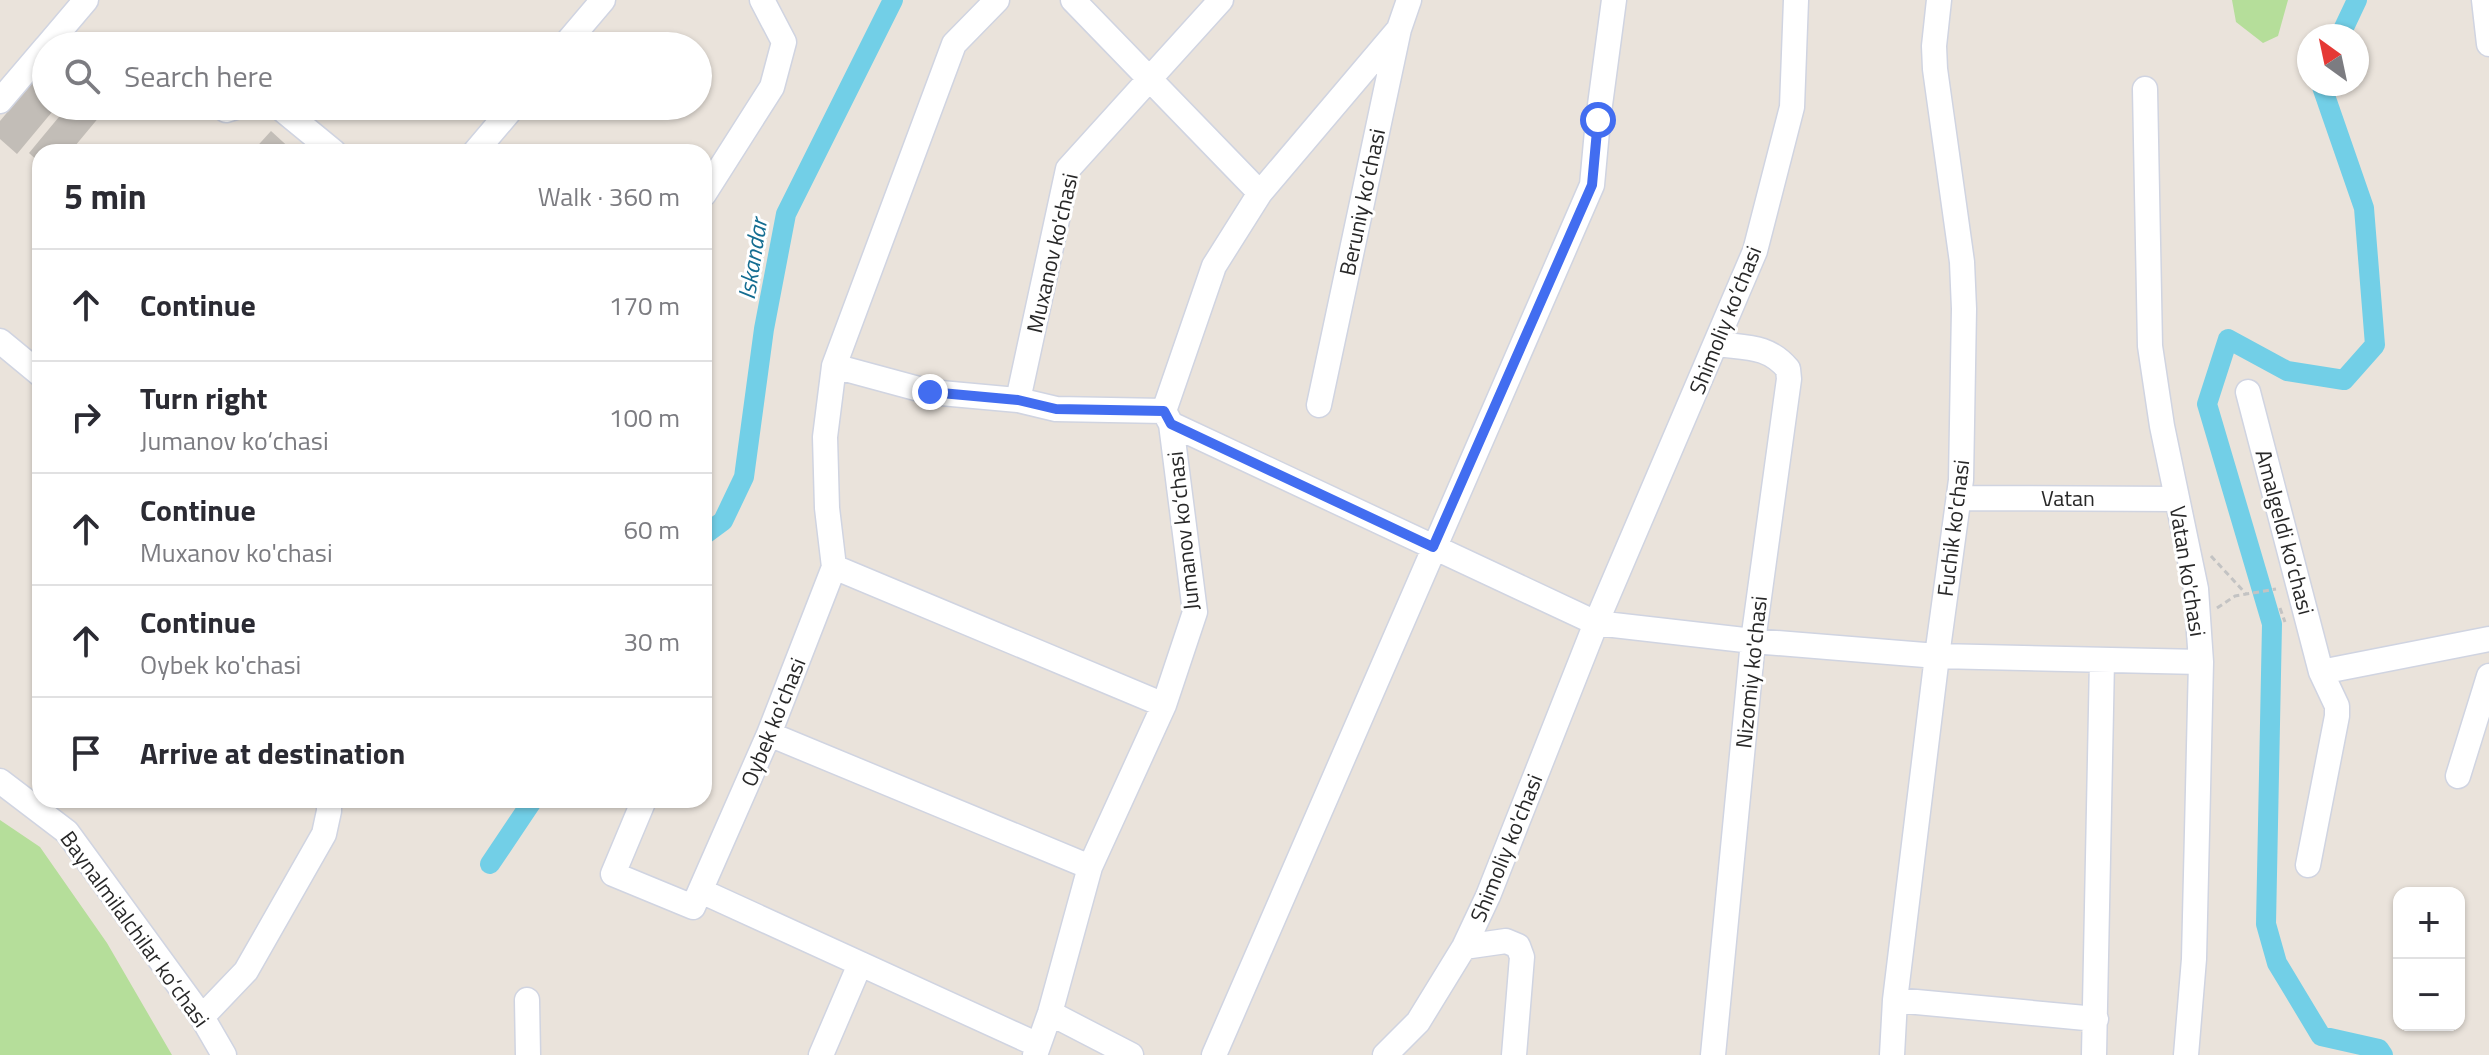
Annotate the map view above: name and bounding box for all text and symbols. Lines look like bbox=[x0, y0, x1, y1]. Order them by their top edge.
north arrow bbox=[2297, 24, 2369, 96]
search box bbox=[32, 32, 712, 120]
text: Search here bbox=[124, 53, 273, 99]
icon: search bbox=[60, 54, 104, 98]
route start bbox=[1580, 102, 1616, 138]
street label: Beruniy ko‘chasi bbox=[1330, 125, 1394, 279]
text: 5 min bbox=[64, 170, 147, 222]
street label: Muxanov ko'chasi bbox=[1017, 170, 1087, 336]
text: Walk · 360 m bbox=[538, 177, 680, 216]
water label: Iskandar bbox=[728, 212, 777, 302]
street label: Shimoliy ko‘chasi bbox=[1680, 241, 1770, 399]
text: Continue bbox=[140, 282, 256, 328]
icon: ahead bbox=[64, 283, 108, 327]
text: 170 m bbox=[609, 286, 680, 325]
route end bbox=[912, 374, 948, 410]
text: Turn right bbox=[140, 375, 268, 421]
icon: right bbox=[64, 395, 108, 439]
text: 100 m bbox=[609, 398, 680, 437]
text: Jumanov ko‘chasi bbox=[140, 421, 329, 460]
street label: Amalgeldi ko‘chasi bbox=[2247, 446, 2323, 618]
street label: Jumanov ko‘chasi bbox=[1158, 450, 1208, 612]
street label: Fuchik ko'chasi bbox=[1928, 458, 1978, 598]
street label: Vatan bbox=[2041, 481, 2095, 515]
text: Continue bbox=[140, 487, 256, 533]
street label: Vatan ko'chasi bbox=[2161, 503, 2215, 639]
icon: ahead bbox=[64, 507, 108, 551]
text: 60 m bbox=[623, 510, 680, 549]
text: Muxanov ko'chasi bbox=[140, 533, 333, 572]
street label: Nizomiy ko'chasi bbox=[1726, 594, 1776, 750]
text: Continue bbox=[140, 599, 256, 645]
icon: ahead bbox=[64, 619, 108, 663]
text: 30 m bbox=[623, 622, 680, 661]
text: Oybek ko'chasi bbox=[140, 645, 301, 684]
street label: Oybek ko'chasi bbox=[732, 652, 814, 792]
text: Arrive at destination bbox=[140, 730, 405, 776]
icon: arrive bbox=[64, 731, 108, 775]
street label: Shimoliy ko'chasi bbox=[1461, 769, 1551, 927]
street label: Baynalmilalchilar ko‘chasi bbox=[52, 824, 218, 1034]
map controls bbox=[2393, 887, 2465, 1031]
button: + bbox=[2393, 887, 2465, 959]
button: − bbox=[2393, 959, 2465, 1031]

